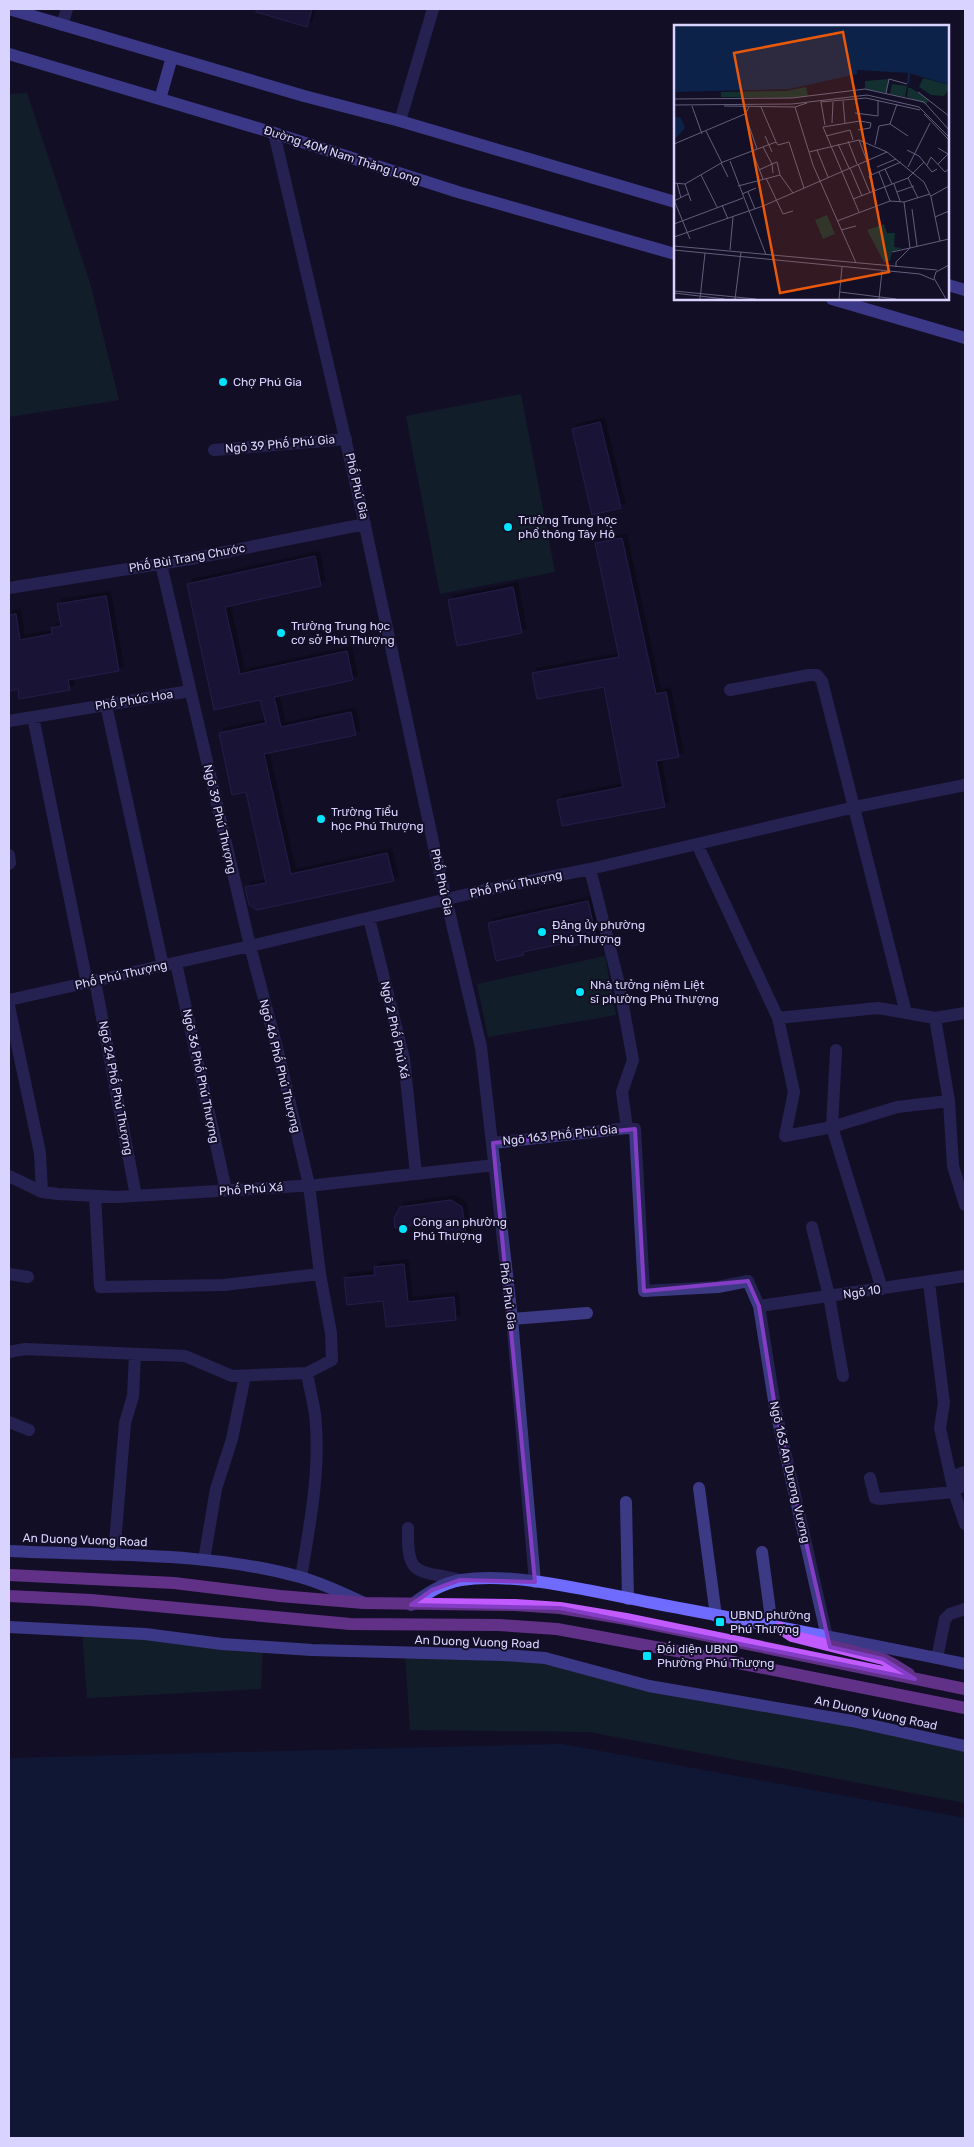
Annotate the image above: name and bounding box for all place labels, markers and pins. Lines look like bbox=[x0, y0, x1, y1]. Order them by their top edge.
place label: Chợ Phú Gia bbox=[233, 375, 302, 389]
marker: Chợ Phú Gia bbox=[217, 376, 229, 388]
place label: Trường Trung học phổ thông Tây Hồ bbox=[518, 513, 618, 541]
marker: Trường Trung học phổ thông Tây Hồ bbox=[502, 521, 514, 533]
place label: Trường Trung học cơ sở Phú Thượng bbox=[291, 619, 395, 647]
marker: Trường Trung học cơ sở Phú Thượng bbox=[275, 627, 287, 639]
place label: Trường Tiểu học Phú Thượng bbox=[331, 805, 424, 833]
marker: Trường Tiểu học Phú Thượng bbox=[315, 813, 327, 825]
place label: Đảng ủy phường Phú Thượng bbox=[552, 918, 645, 946]
marker: Đảng ủy phường Phú Thượng bbox=[536, 926, 548, 938]
place label: Nhà tưởng niệm Liệt sĩ phường Phú Thượng bbox=[590, 978, 719, 1006]
marker: Nhà tưởng niệm Liệt sĩ phường Phú Thượng bbox=[574, 986, 586, 998]
place label: Công an phường Phú Thượng bbox=[413, 1215, 507, 1243]
marker: Công an phường Phú Thượng bbox=[397, 1223, 409, 1235]
place label: UBND phường Phú Thượng bbox=[730, 1608, 811, 1636]
marker: UBND phường Phú Thượng bbox=[714, 1616, 726, 1628]
place label: Đối diện UBND Phường Phú Thượng bbox=[657, 1641, 775, 1670]
marker: Đối diện UBND Phường Phú Thượng bbox=[641, 1650, 653, 1662]

